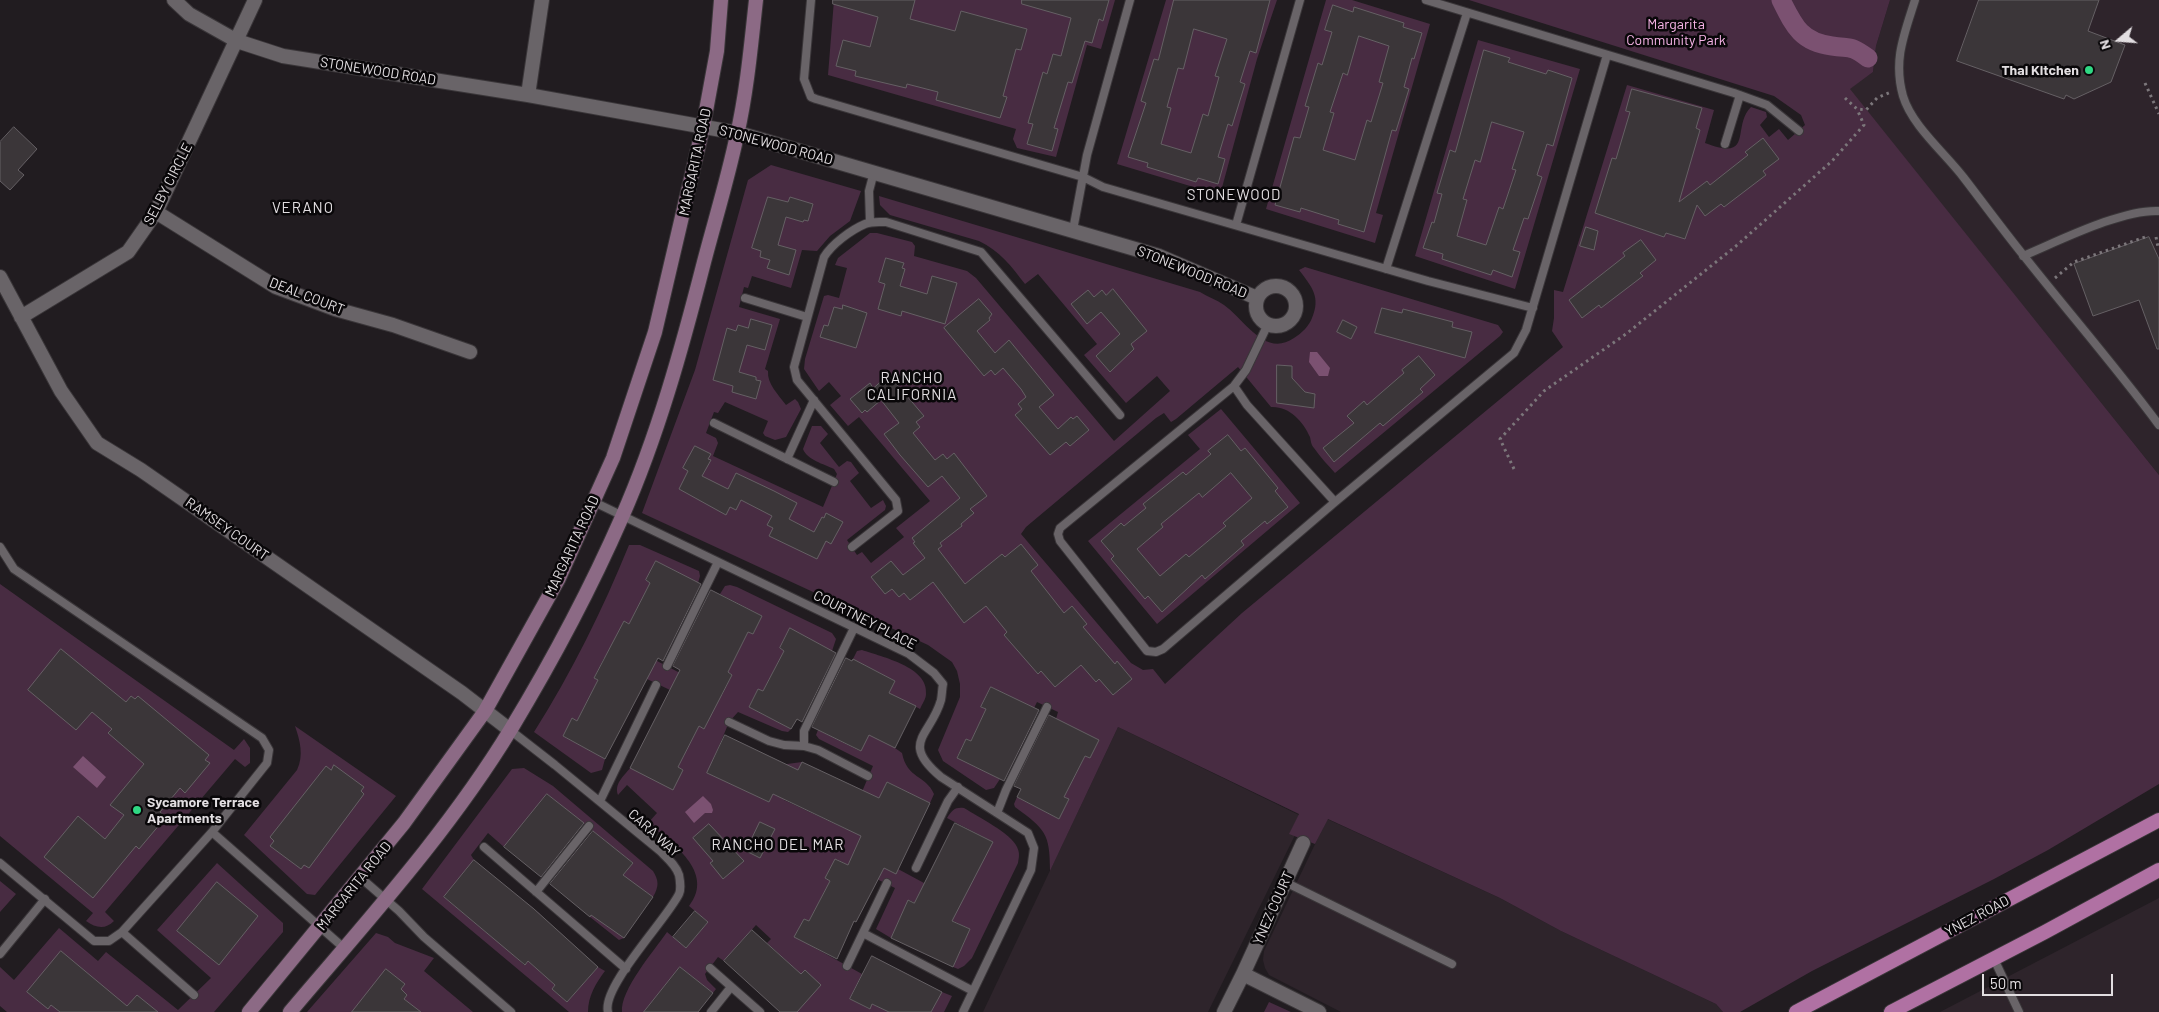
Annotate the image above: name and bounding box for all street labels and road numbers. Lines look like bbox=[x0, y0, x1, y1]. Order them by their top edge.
street label: STONEWOOD ROAD bbox=[319, 54, 437, 88]
street label: MARGARITA ROAD bbox=[675, 107, 715, 217]
street label: STONEWOOD ROAD bbox=[717, 122, 835, 168]
street label: SELBY CIRCLE bbox=[140, 140, 196, 228]
street label: STONEWOOD ROAD bbox=[1135, 242, 1249, 302]
street label: DEAL COURT bbox=[267, 274, 347, 318]
street label: MARGARITA ROAD bbox=[541, 493, 603, 599]
street label: RAMSEY COURT bbox=[182, 494, 272, 564]
street label: COURTNEY PLACE bbox=[811, 587, 919, 653]
street label: CARA WAY bbox=[625, 805, 683, 861]
street label: MARGARITA ROAD bbox=[313, 838, 395, 934]
street label: YNEZ COURT bbox=[1249, 869, 1297, 947]
street label: YNEZ ROAD bbox=[1942, 892, 2012, 940]

